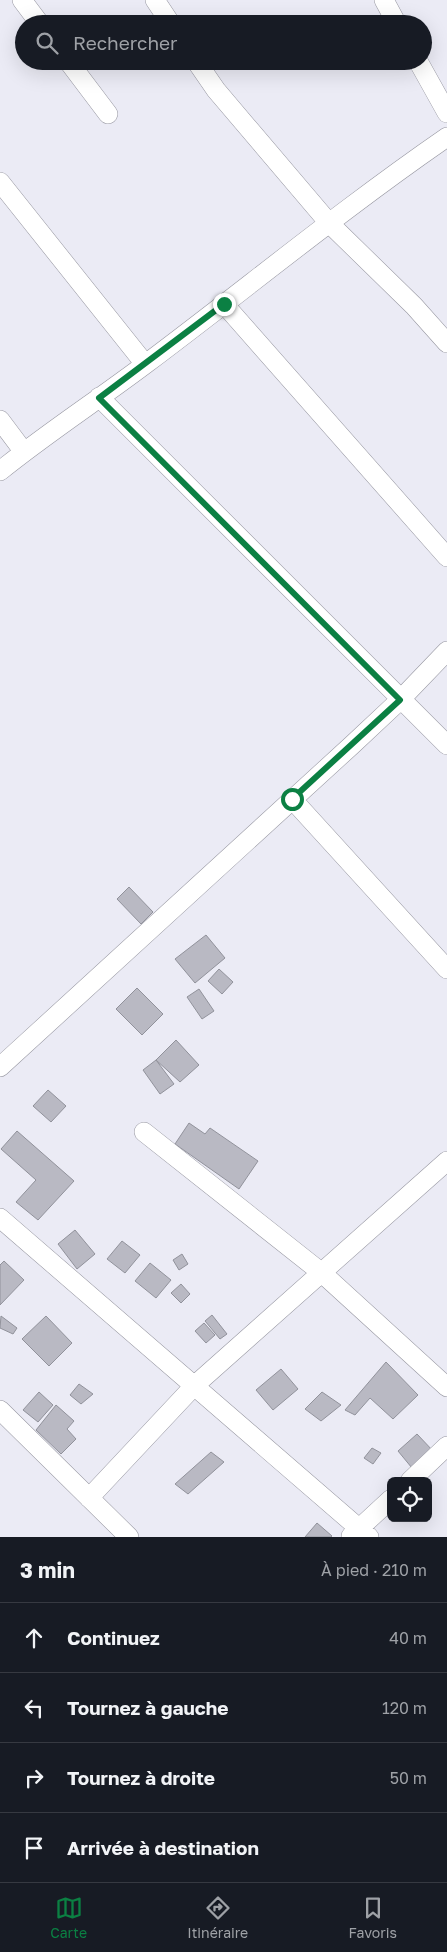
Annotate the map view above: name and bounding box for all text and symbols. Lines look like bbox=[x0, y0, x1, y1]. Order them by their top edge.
search box bbox=[15, 15, 432, 70]
icon: search bbox=[33, 29, 61, 57]
text: Rechercher bbox=[73, 31, 178, 54]
route end bbox=[213, 293, 236, 316]
route start bbox=[281, 788, 304, 811]
map controls bbox=[387, 1477, 432, 1522]
button: locate bbox=[387, 1477, 432, 1522]
text: 3 min bbox=[20, 1557, 75, 1583]
text: À pied · 210 m bbox=[321, 1560, 427, 1580]
icon: ahead bbox=[20, 1624, 48, 1652]
text: Continuez bbox=[67, 1626, 160, 1649]
text: 40 m bbox=[389, 1628, 427, 1648]
icon: left bbox=[20, 1694, 48, 1722]
text: Tournez à gauche bbox=[67, 1696, 228, 1719]
text: 120 m bbox=[382, 1698, 427, 1718]
icon: right bbox=[20, 1764, 48, 1792]
text: Tournez à droite bbox=[67, 1766, 215, 1789]
text: 50 m bbox=[390, 1768, 427, 1788]
icon: arrive bbox=[20, 1834, 48, 1862]
text: Arrivée à destination bbox=[67, 1836, 259, 1859]
tab: Carte bbox=[50, 1894, 87, 1941]
tab: Itinéraire bbox=[187, 1894, 248, 1941]
tab: Favoris bbox=[349, 1894, 397, 1941]

